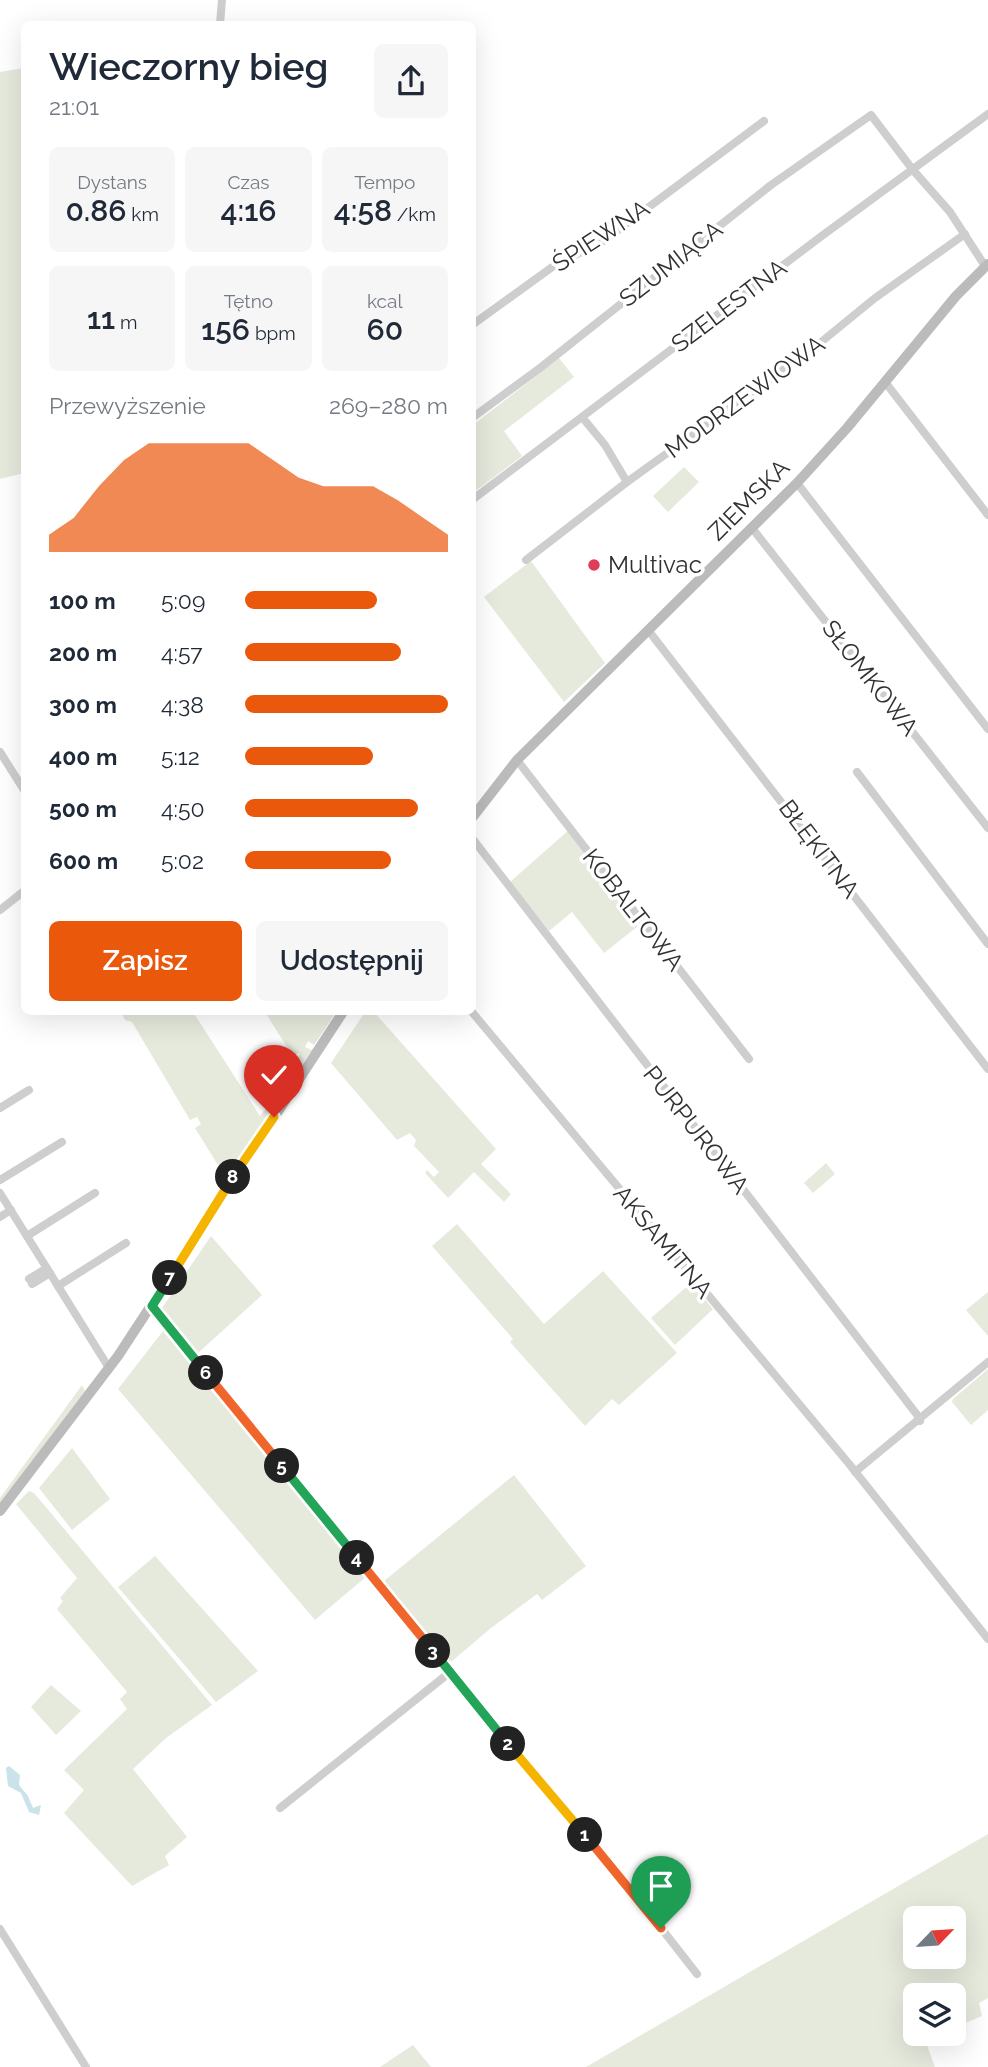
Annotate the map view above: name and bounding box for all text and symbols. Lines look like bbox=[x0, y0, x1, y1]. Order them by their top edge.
text: Wieczorny bieg bbox=[49, 44, 329, 89]
button: share bbox=[374, 44, 448, 118]
text: 21:01 bbox=[49, 93, 99, 120]
text: Dystans bbox=[77, 171, 147, 193]
text: Czas bbox=[228, 171, 269, 193]
text: Tempo bbox=[354, 171, 415, 193]
text: 0.86 bbox=[65, 193, 127, 228]
text: 4:16 bbox=[221, 193, 276, 228]
text: 4:58 bbox=[334, 193, 392, 228]
street label: ŚPIEWNA bbox=[547, 193, 655, 278]
text: km bbox=[127, 203, 159, 225]
text: /km bbox=[392, 203, 436, 225]
street label: SZUMIĄCA bbox=[613, 214, 728, 313]
street label: SZELESTNA bbox=[665, 253, 792, 358]
text: Tętno bbox=[224, 290, 273, 312]
text: kcal bbox=[367, 290, 403, 312]
text: 11 bbox=[87, 301, 115, 336]
text: m bbox=[115, 311, 137, 333]
text: 156 bbox=[201, 312, 250, 347]
text: 60 bbox=[367, 312, 403, 347]
text: bpm bbox=[250, 322, 296, 344]
street label: MODRZEWIOWA bbox=[659, 329, 830, 464]
text: Przewyższenie bbox=[49, 392, 206, 419]
text: 269–280 m bbox=[329, 392, 448, 419]
street label: ZIEMSKA bbox=[702, 453, 795, 546]
place label: Multivac bbox=[608, 550, 702, 579]
marker: Multivac bbox=[586, 557, 602, 573]
text: 100 m bbox=[49, 587, 116, 614]
text: 5:09 bbox=[161, 587, 205, 614]
street label: SŁOMKOWA bbox=[816, 614, 925, 741]
text: 200 m bbox=[49, 639, 117, 666]
text: 4:57 bbox=[161, 639, 203, 666]
text: 300 m bbox=[49, 691, 117, 718]
text: 4:38 bbox=[161, 691, 204, 718]
text: 400 m bbox=[49, 743, 117, 770]
text: 5:12 bbox=[161, 743, 200, 770]
street label: BŁĘKITNA bbox=[773, 794, 866, 904]
text: 500 m bbox=[49, 795, 117, 822]
text: 4:50 bbox=[161, 795, 205, 822]
street label: KOBALTOWA bbox=[577, 843, 690, 977]
text: 600 m bbox=[49, 847, 118, 874]
text: 5:02 bbox=[161, 847, 204, 874]
button: Zapisz bbox=[49, 921, 242, 1001]
button: Udostępnij bbox=[256, 921, 448, 1001]
pin bbox=[244, 1045, 304, 1117]
icon: check bbox=[255, 1056, 293, 1094]
street label: PURPUROWA bbox=[637, 1060, 755, 1200]
pin: 8 bbox=[216, 1160, 250, 1194]
text: 8 bbox=[227, 1165, 238, 1187]
street label: AKSAMITNA bbox=[608, 1179, 719, 1304]
pin: 7 bbox=[152, 1260, 188, 1296]
text: 7 bbox=[164, 1266, 175, 1288]
pin: 6 bbox=[188, 1356, 224, 1390]
text: 6 bbox=[200, 1361, 211, 1383]
pin: 5 bbox=[264, 1448, 300, 1484]
text: 5 bbox=[276, 1454, 287, 1476]
pin: 4 bbox=[340, 1540, 374, 1576]
text: 4 bbox=[351, 1546, 362, 1568]
pin: 3 bbox=[416, 1634, 450, 1668]
text: 3 bbox=[427, 1639, 438, 1661]
pin: 2 bbox=[490, 1726, 526, 1762]
text: 2 bbox=[502, 1732, 513, 1754]
pin: 1 bbox=[568, 1818, 602, 1853]
text: 1 bbox=[580, 1823, 589, 1845]
pin bbox=[631, 1856, 691, 1928]
icon: arrive bbox=[642, 1867, 680, 1905]
north arrow bbox=[903, 1906, 966, 1969]
map controls bbox=[903, 1906, 966, 2046]
button: layers bbox=[903, 1983, 966, 2046]

